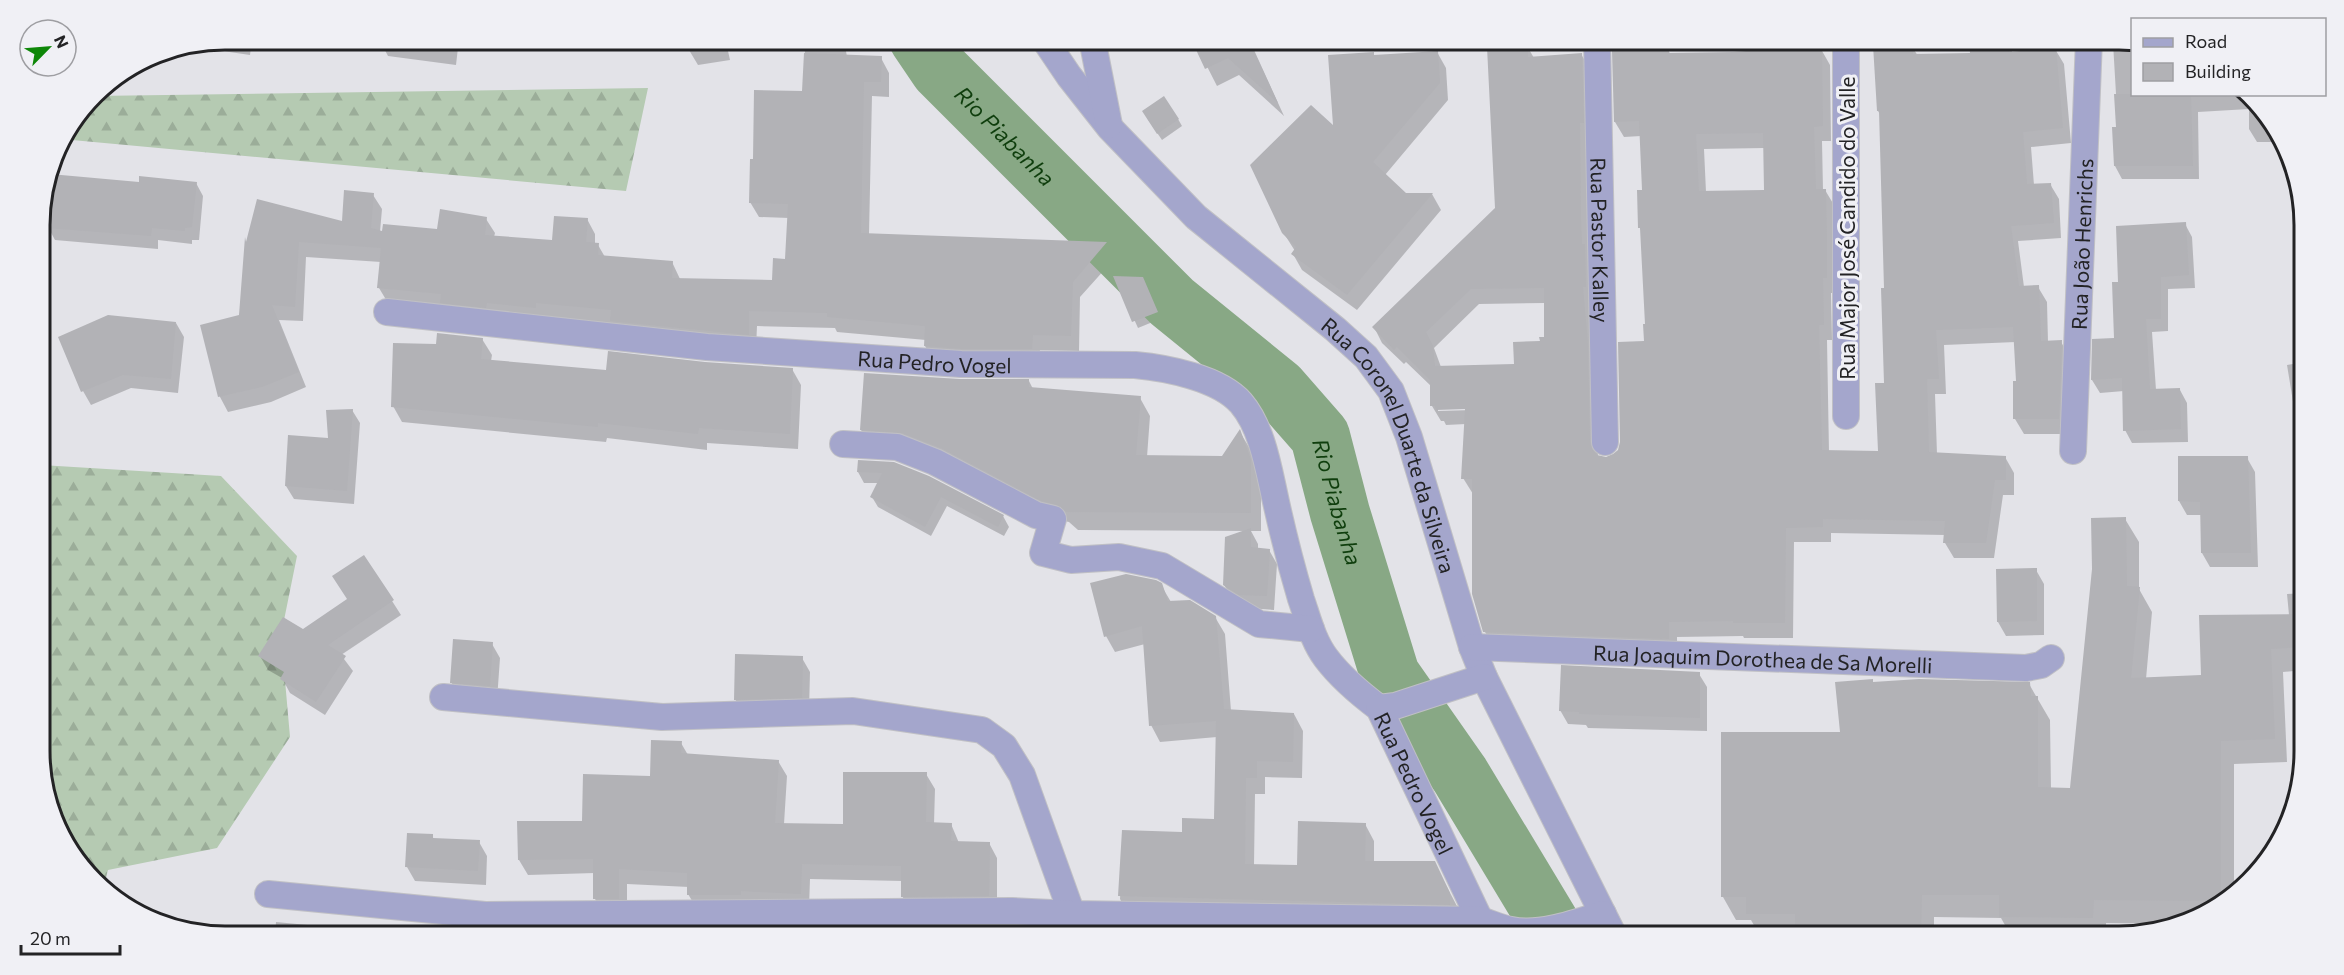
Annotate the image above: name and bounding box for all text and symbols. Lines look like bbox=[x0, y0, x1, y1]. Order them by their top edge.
north arrow bbox=[18, 18, 78, 78]
legend bbox=[2131, 18, 2326, 96]
text: Road bbox=[2185, 30, 2227, 52]
text: N bbox=[51, 32, 73, 51]
text: Building bbox=[2185, 60, 2251, 82]
street label: Rua Major José Candido do Valle bbox=[1834, 76, 1859, 380]
water label: Rio Piabanha bbox=[950, 80, 1061, 191]
street label: Rua Pastor Kalley bbox=[1587, 157, 1615, 323]
street label: Rua João Henrichs bbox=[2065, 158, 2097, 330]
street label: Rua Coronel Duarte da Silveira bbox=[1317, 311, 1462, 576]
street label: Rua Pedro Vogel bbox=[857, 345, 1012, 377]
water label: Rio Piabanha bbox=[1308, 436, 1369, 568]
street label: Rua Joaquim Dorothea de Sa Morelli bbox=[1593, 639, 1933, 677]
street label: Rua Pedro Vogel bbox=[1370, 708, 1459, 858]
scale bar bbox=[21, 918, 120, 956]
text: 20 m bbox=[30, 927, 71, 949]

